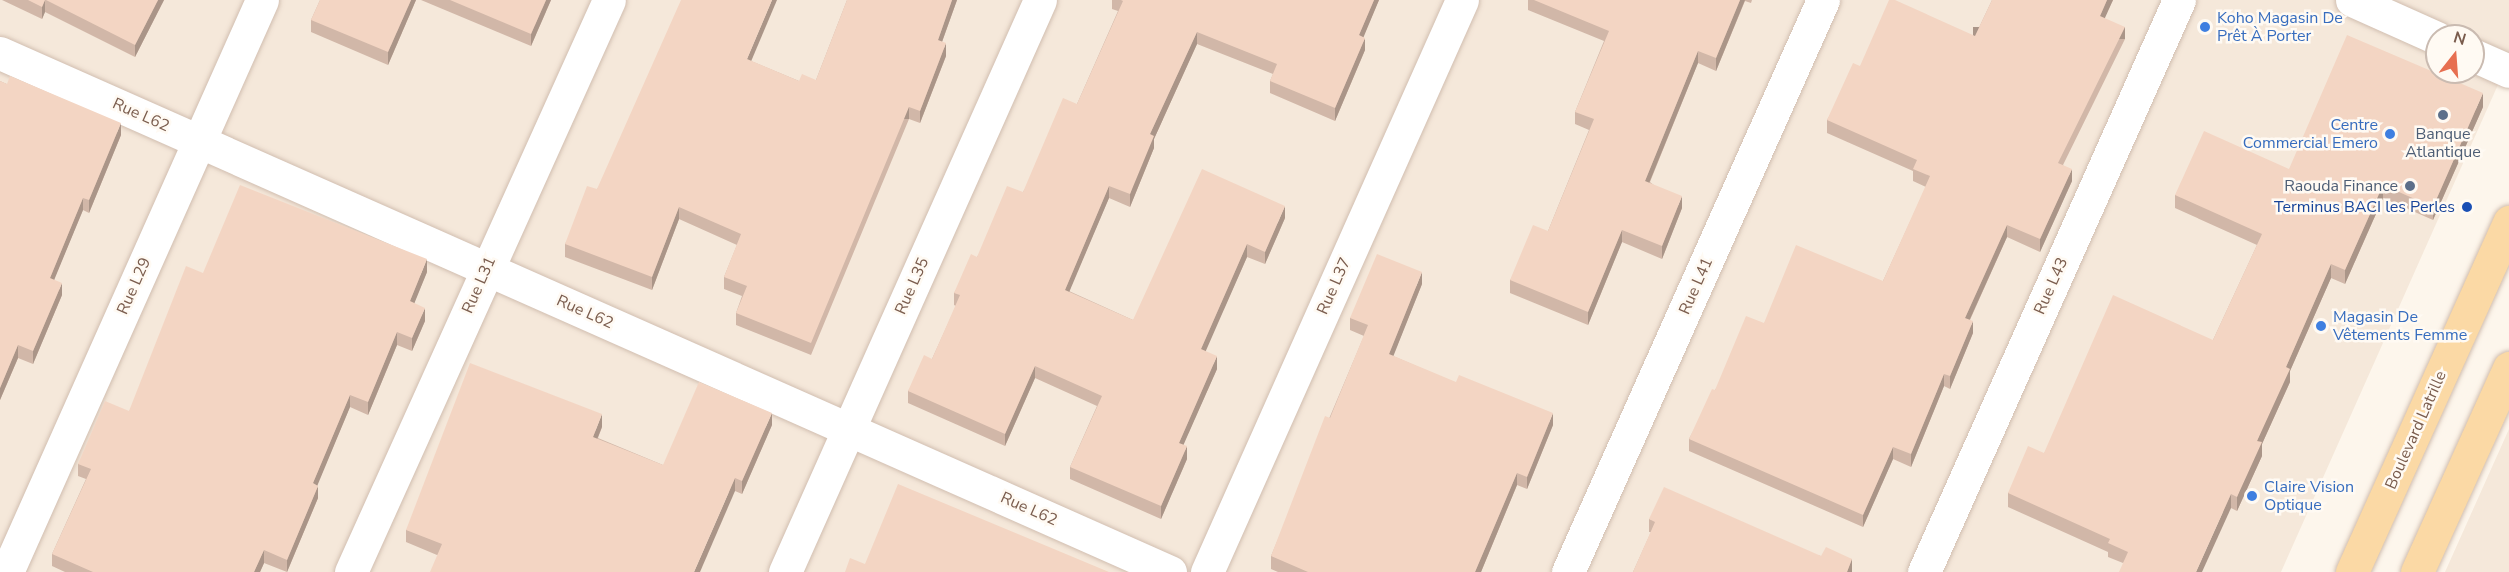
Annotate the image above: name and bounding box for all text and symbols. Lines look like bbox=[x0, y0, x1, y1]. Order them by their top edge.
place label: Koho Magasin De Prêt À Porter bbox=[2217, 8, 2343, 46]
marker: Koho Magasin De Prêt À Porter bbox=[2198, 20, 2212, 34]
north arrow bbox=[2425, 24, 2485, 84]
text: N bbox=[2451, 26, 2469, 51]
street label: Rue L62 bbox=[110, 94, 172, 136]
marker: Banque Atlantique bbox=[2436, 108, 2450, 122]
place label: Centre Commercial Emero bbox=[2243, 115, 2378, 153]
place label: Banque Atlantique bbox=[2405, 124, 2481, 162]
marker: Centre Commercial Emero bbox=[2383, 127, 2397, 141]
place label: Raouda Finance bbox=[2284, 176, 2398, 196]
marker: Raouda Finance bbox=[2403, 179, 2417, 193]
place label: Terminus BACI les Perles bbox=[2274, 197, 2455, 217]
marker: Terminus BACI les Perles bbox=[2460, 200, 2474, 214]
street label: Rue L31 bbox=[458, 254, 500, 316]
street label: Rue L29 bbox=[113, 255, 155, 317]
street label: Rue L35 bbox=[891, 255, 933, 317]
street label: Rue L37 bbox=[1313, 255, 1355, 317]
street label: Rue L41 bbox=[1675, 255, 1717, 317]
street label: Rue L43 bbox=[2030, 255, 2072, 317]
street label: Rue L62 bbox=[554, 291, 616, 333]
place label: Magasin De Vêtements Femme bbox=[2333, 307, 2467, 345]
marker: Magasin De Vêtements Femme bbox=[2314, 319, 2328, 333]
street label: Boulevard Latrille bbox=[2381, 368, 2451, 492]
place label: Claire Vision Optique bbox=[2264, 477, 2354, 515]
street label: Rue L62 bbox=[998, 488, 1060, 530]
marker: Claire Vision Optique bbox=[2245, 489, 2259, 503]

